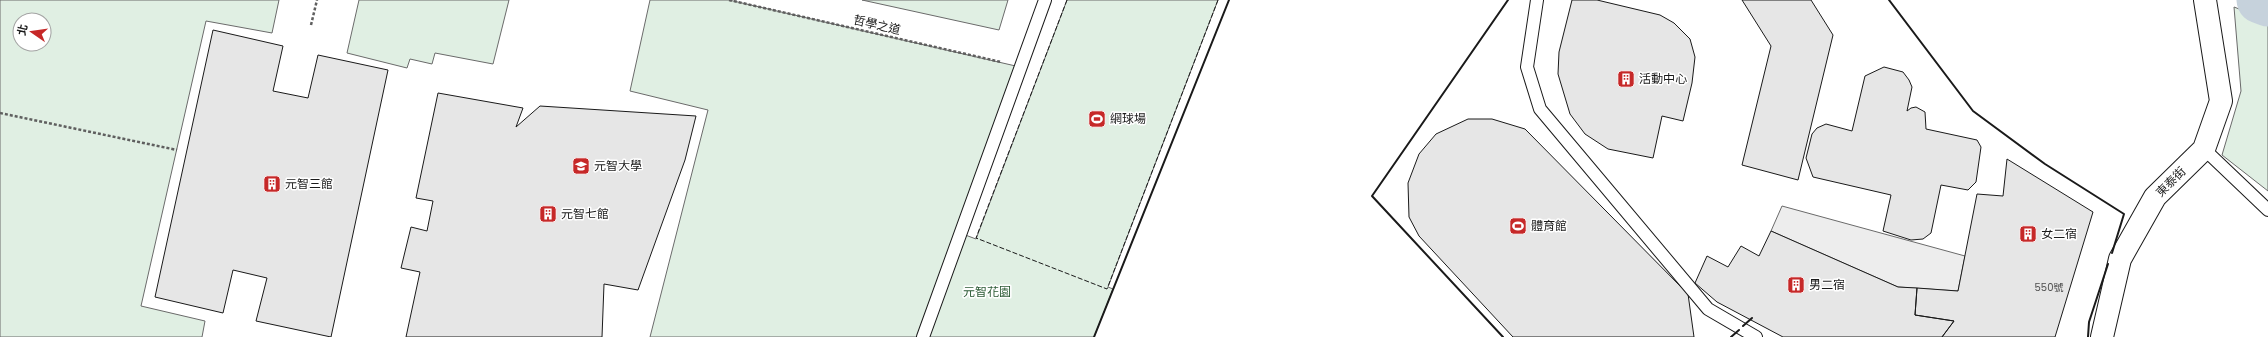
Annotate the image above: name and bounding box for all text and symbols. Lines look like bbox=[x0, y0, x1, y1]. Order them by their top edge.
street label: 哲學之道 bbox=[852, 11, 902, 38]
north arrow bbox=[12, 12, 52, 52]
text: 北 bbox=[13, 23, 31, 37]
building icon: 活動中心 bbox=[1616, 69, 1636, 89]
place label: 活動中心 bbox=[1639, 70, 1687, 87]
sports icon: 網球場 bbox=[1087, 109, 1107, 129]
place label: 網球場 bbox=[1110, 110, 1146, 127]
school or university icon: 元智大學 bbox=[571, 156, 591, 176]
place label: 元智大學 bbox=[594, 157, 642, 174]
street label: 東泰街 bbox=[2152, 163, 2189, 200]
building icon: 元智三館 bbox=[262, 174, 282, 194]
place label: 元智三館 bbox=[285, 175, 333, 192]
building icon: 元智七館 bbox=[538, 204, 558, 224]
place label: 元智七館 bbox=[561, 205, 609, 222]
sports icon: 體育館 bbox=[1508, 216, 1528, 236]
place label: 體育館 bbox=[1531, 217, 1567, 234]
building icon: 女二宿 bbox=[2018, 224, 2038, 244]
place label: 女二宿 bbox=[2041, 225, 2077, 242]
building icon: 男二宿 bbox=[1786, 275, 1806, 295]
place label: 男二宿 bbox=[1809, 276, 1845, 293]
house number: 550號 bbox=[2035, 280, 2063, 295]
park label: 元智花園 bbox=[963, 283, 1011, 300]

